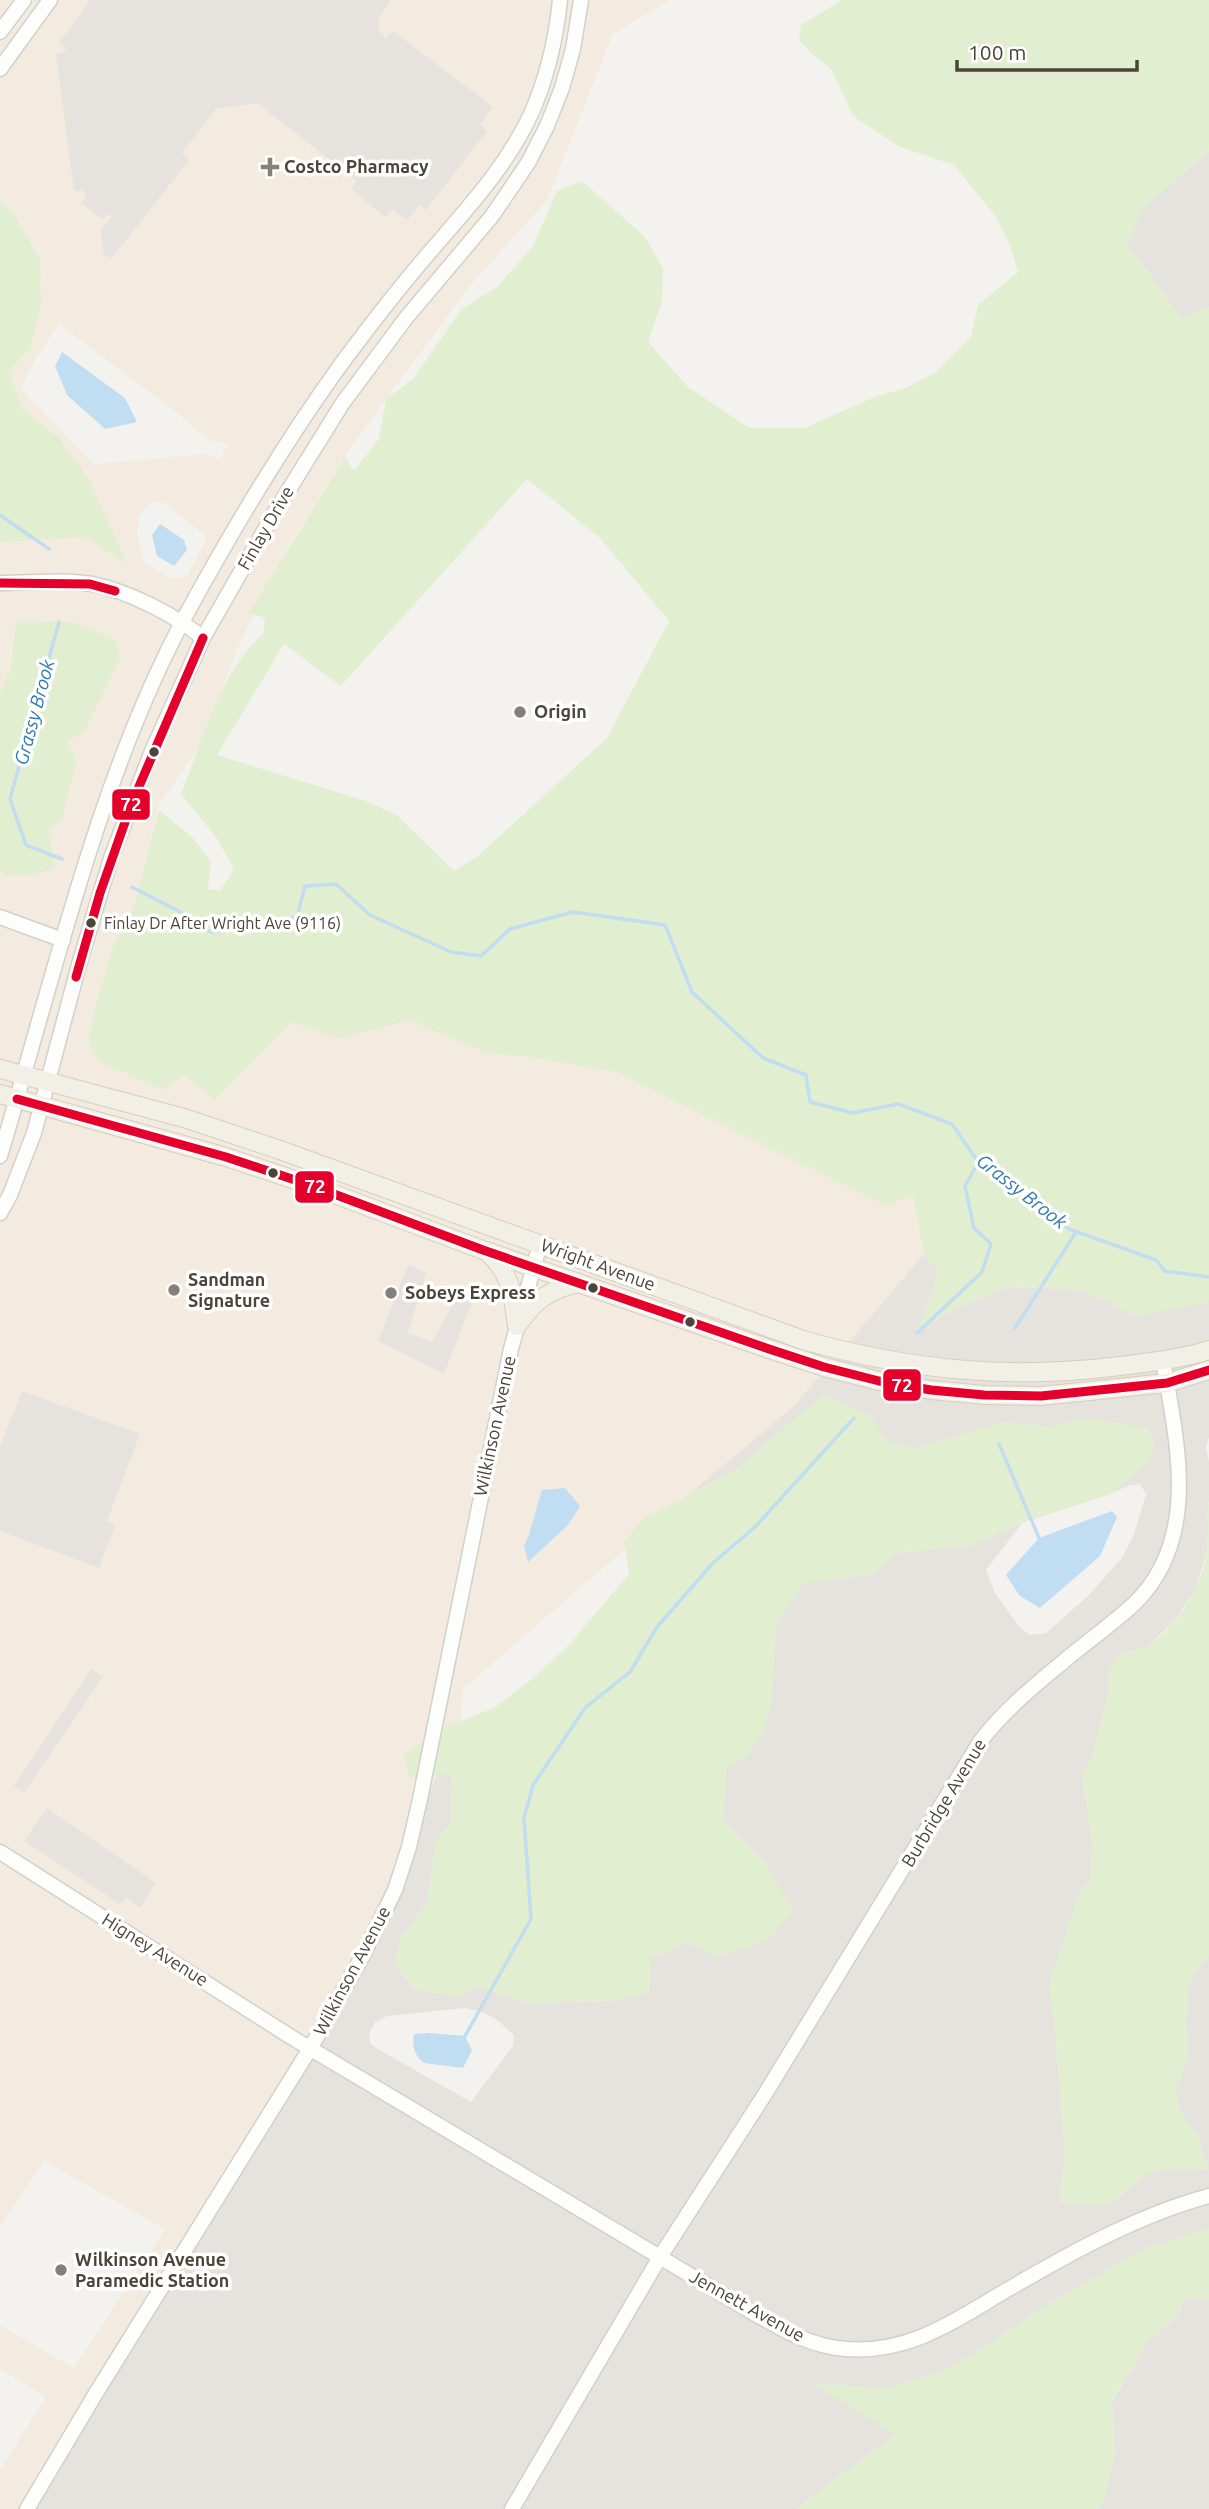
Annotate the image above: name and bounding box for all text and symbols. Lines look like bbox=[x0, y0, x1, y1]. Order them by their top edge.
scale bar bbox=[957, 28, 1137, 72]
text: 100 m bbox=[968, 40, 1026, 64]
place label: Costco Pharmacy bbox=[284, 156, 429, 176]
marker: Costco Pharmacy bbox=[262, 159, 278, 175]
street label: Finlay Drive bbox=[233, 482, 297, 573]
water label: Grassy Brook bbox=[9, 657, 59, 767]
place label: Origin bbox=[534, 701, 587, 721]
marker: Origin bbox=[512, 704, 528, 720]
unlabelled marker bbox=[147, 745, 161, 759]
line badge: 72 bbox=[111, 788, 151, 821]
text: 72 bbox=[120, 793, 142, 815]
place label: Finlay Dr After Wright Ave (9116) bbox=[104, 914, 341, 933]
marker: Finlay Dr After Wright Ave (9116) bbox=[84, 916, 98, 930]
water label: Grassy Brook bbox=[973, 1149, 1072, 1233]
unlabelled marker bbox=[266, 1166, 280, 1180]
line badge: 72 bbox=[294, 1170, 335, 1204]
text: 72 bbox=[304, 1175, 326, 1197]
street label: Wright Avenue bbox=[538, 1234, 658, 1294]
place label: Sandman Signature bbox=[188, 1269, 270, 1310]
unlabelled marker bbox=[586, 1281, 600, 1295]
marker: Sandman Signature bbox=[166, 1282, 182, 1298]
place label: Sobeys Express bbox=[405, 1282, 536, 1302]
marker: Sobeys Express bbox=[383, 1285, 399, 1301]
unlabelled marker bbox=[683, 1315, 697, 1329]
street label: Wilkinson Avenue bbox=[469, 1354, 519, 1498]
line badge: 72 bbox=[882, 1368, 922, 1402]
text: 72 bbox=[891, 1374, 913, 1396]
street label: Burbridge Avenue bbox=[897, 1735, 989, 1870]
street label: Wilkinson Avenue bbox=[309, 1903, 394, 2038]
street label: Higney Avenue bbox=[99, 1909, 212, 1990]
place label: Wilkinson Avenue Paramedic Station bbox=[75, 2249, 229, 2290]
marker: Wilkinson Avenue Paramedic Station bbox=[53, 2262, 69, 2278]
street label: Jennett Avenue bbox=[687, 2265, 808, 2345]

